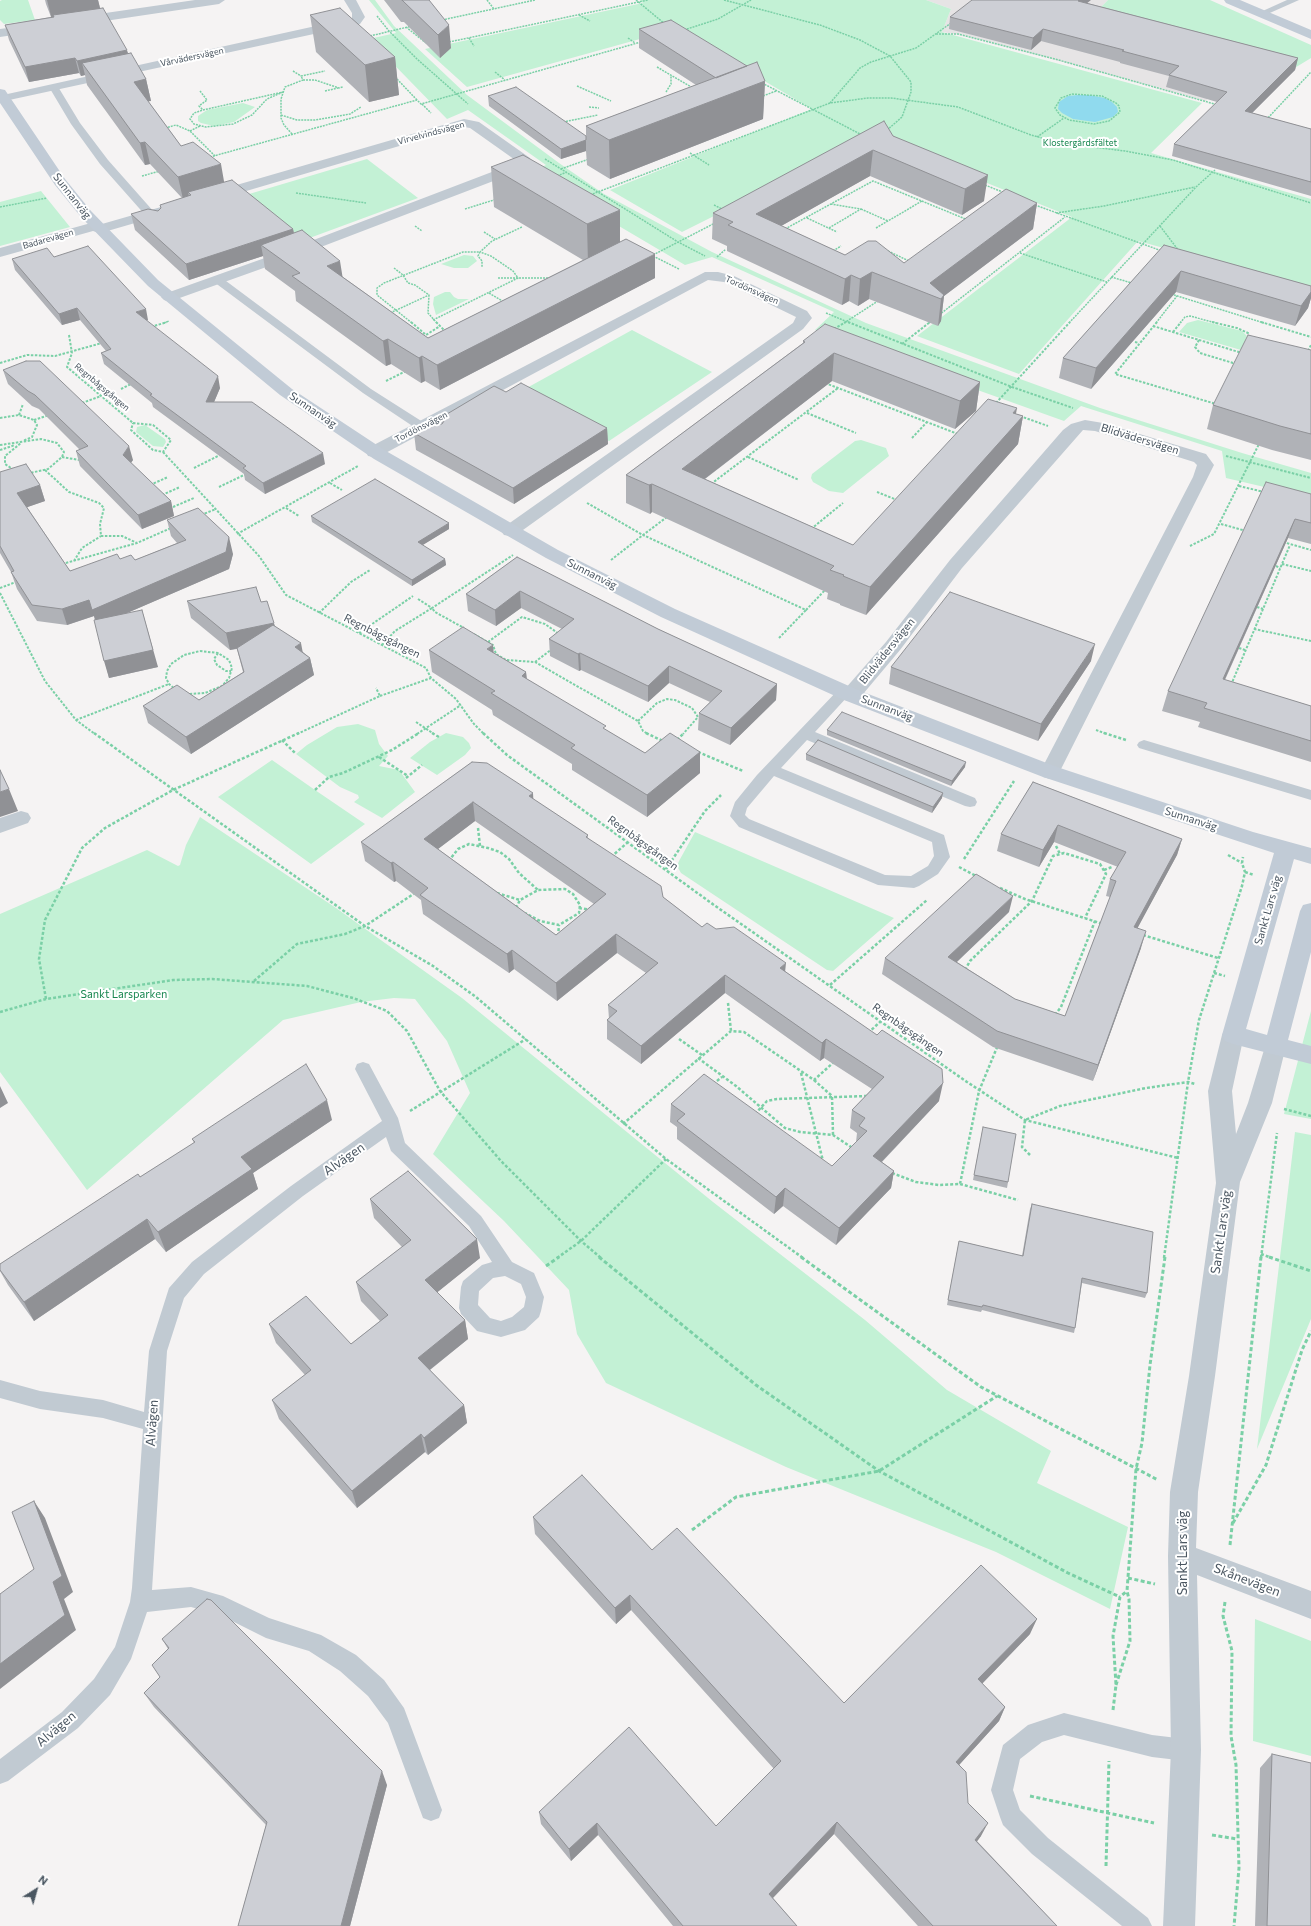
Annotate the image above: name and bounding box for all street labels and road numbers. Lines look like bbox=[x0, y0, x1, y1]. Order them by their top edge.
street label: Vårvädersvägen bbox=[159, 45, 225, 69]
street label: Virvelvindsvägen bbox=[396, 119, 466, 147]
street label: Sunnanväg bbox=[50, 171, 94, 221]
street label: Badarevägen bbox=[21, 227, 75, 251]
street label: Tordönsvägen bbox=[724, 273, 780, 307]
street label: Regnbågsgången bbox=[72, 361, 132, 413]
street label: Sunnanväg bbox=[287, 389, 339, 431]
street label: Tordönsvägen bbox=[393, 409, 449, 445]
street label: Blidvädersvägen bbox=[1099, 421, 1181, 457]
street label: Sunnanväg bbox=[565, 556, 619, 592]
street label: Regnbågsgången bbox=[342, 611, 422, 661]
street label: Blidvädersvägen bbox=[856, 615, 918, 687]
street label: Sunnanväg bbox=[859, 692, 915, 724]
street label: Sunnanväg bbox=[1163, 804, 1219, 834]
street label: Regnbågsgången bbox=[605, 813, 681, 873]
street label: Sankt Lars väg bbox=[1252, 874, 1284, 946]
street label: Regnbågsgången bbox=[870, 1000, 946, 1060]
street label: Alvägen bbox=[320, 1139, 368, 1179]
street label: Sankt Lars väg bbox=[1207, 1189, 1235, 1275]
street label: Alvägen bbox=[143, 1399, 161, 1447]
street label: Sankt Lars väg bbox=[1175, 1511, 1191, 1595]
street label: Skånevägen bbox=[1212, 1560, 1282, 1600]
street label: Alvägen bbox=[33, 1708, 79, 1750]

